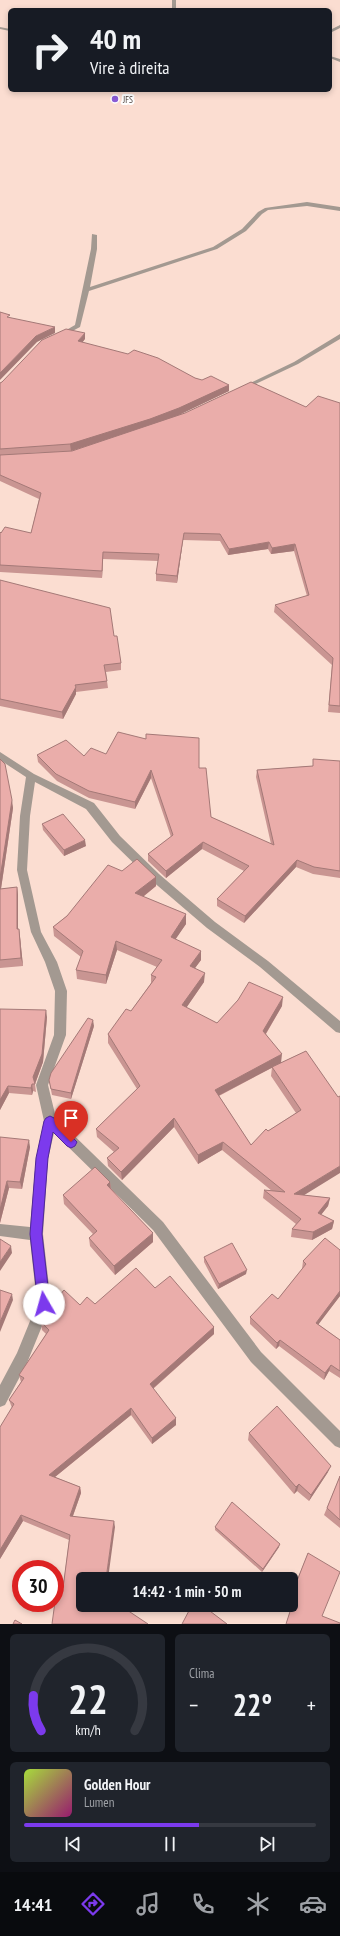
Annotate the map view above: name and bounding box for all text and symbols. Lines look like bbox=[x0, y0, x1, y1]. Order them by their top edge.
text: 40 m bbox=[90, 20, 141, 57]
icon: right bbox=[24, 24, 76, 76]
text: Vire à direita bbox=[90, 56, 170, 79]
marker: JFS bbox=[110, 94, 120, 104]
place label: JFS bbox=[122, 94, 133, 105]
pin bbox=[54, 1101, 88, 1142]
icon: arrive bbox=[60, 1107, 82, 1129]
position arrow bbox=[23, 1283, 65, 1325]
speed limit sign: 30 bbox=[12, 1560, 64, 1612]
text: 14:42 · 1 min · 50 m bbox=[133, 1582, 241, 1601]
text: Clima bbox=[189, 1665, 214, 1682]
text: 22 bbox=[68, 1672, 107, 1725]
text: 22° bbox=[233, 1685, 272, 1724]
text: − bbox=[189, 1691, 198, 1719]
text: + bbox=[307, 1691, 316, 1719]
text: km/h bbox=[75, 1720, 100, 1739]
text: Golden Hour bbox=[84, 1775, 151, 1794]
text: Lumen bbox=[84, 1794, 114, 1811]
icon: previous bbox=[62, 1833, 84, 1855]
icon: pause bbox=[159, 1833, 181, 1855]
icon: next bbox=[256, 1833, 278, 1855]
icon: directions bbox=[79, 1890, 107, 1918]
icon: music bbox=[134, 1890, 162, 1918]
icon: phone bbox=[189, 1890, 217, 1918]
icon: climate bbox=[244, 1890, 272, 1918]
icon: car bbox=[299, 1890, 327, 1918]
text: 14:41 bbox=[13, 1893, 52, 1916]

